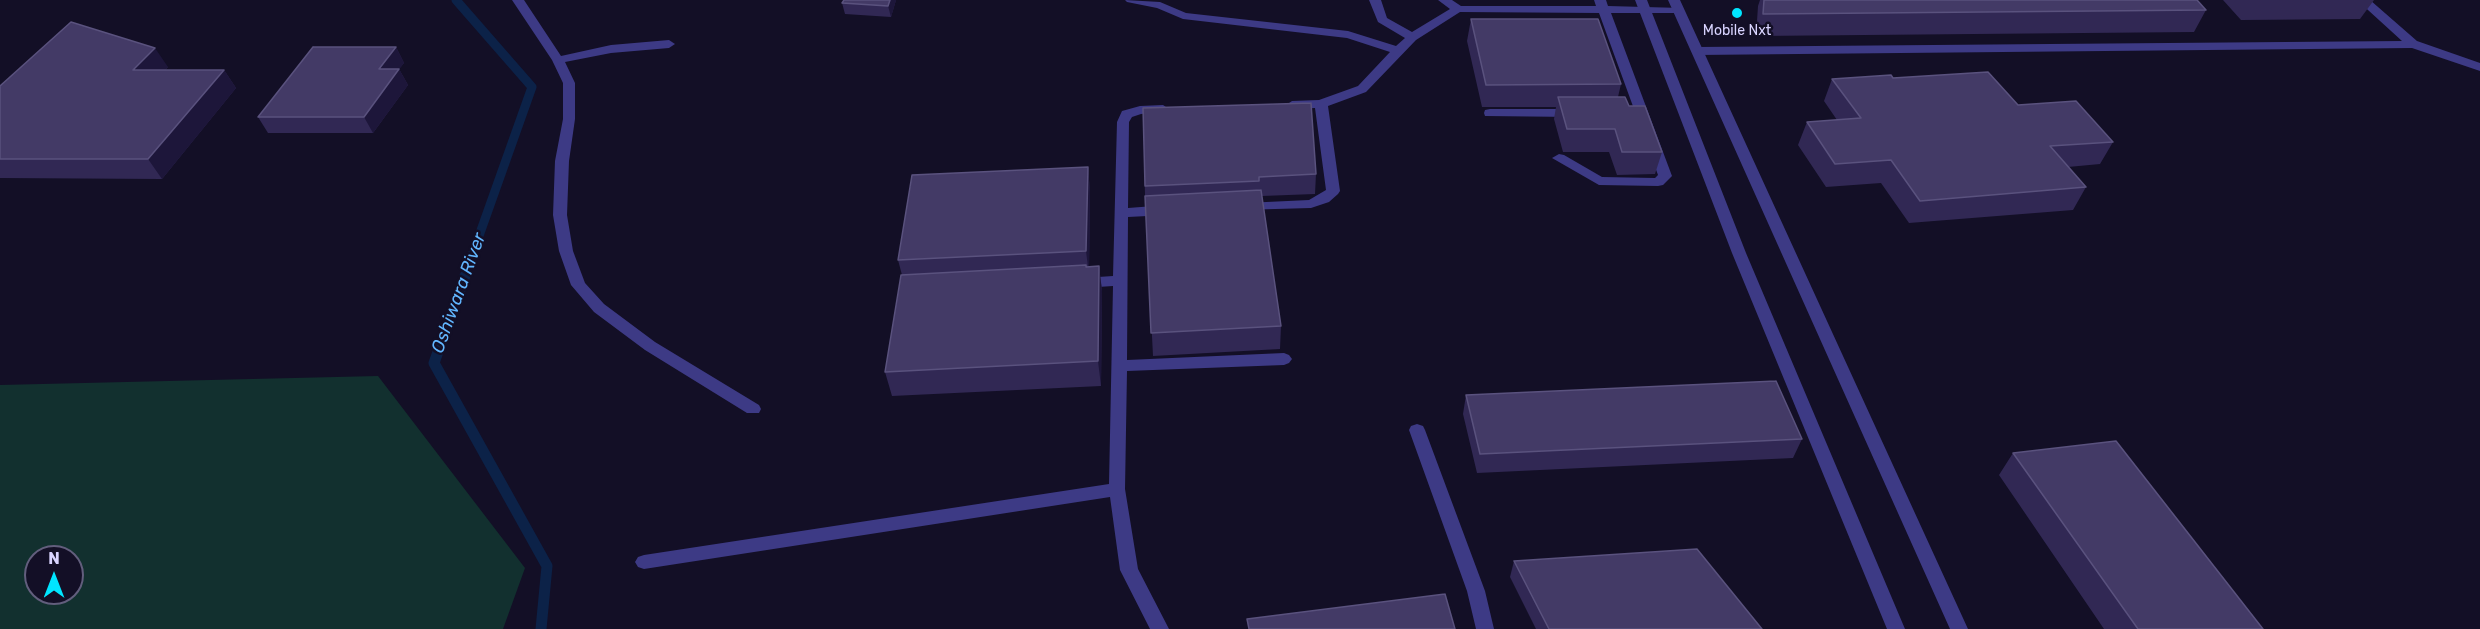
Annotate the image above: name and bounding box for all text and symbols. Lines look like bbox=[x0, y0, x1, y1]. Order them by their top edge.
marker: Mobile Nxt bbox=[1730, 6, 1744, 20]
place label: Mobile Nxt bbox=[1703, 23, 1771, 39]
water label: Oshiwara River bbox=[427, 230, 491, 356]
north arrow bbox=[24, 545, 84, 605]
text: N bbox=[48, 549, 60, 568]

